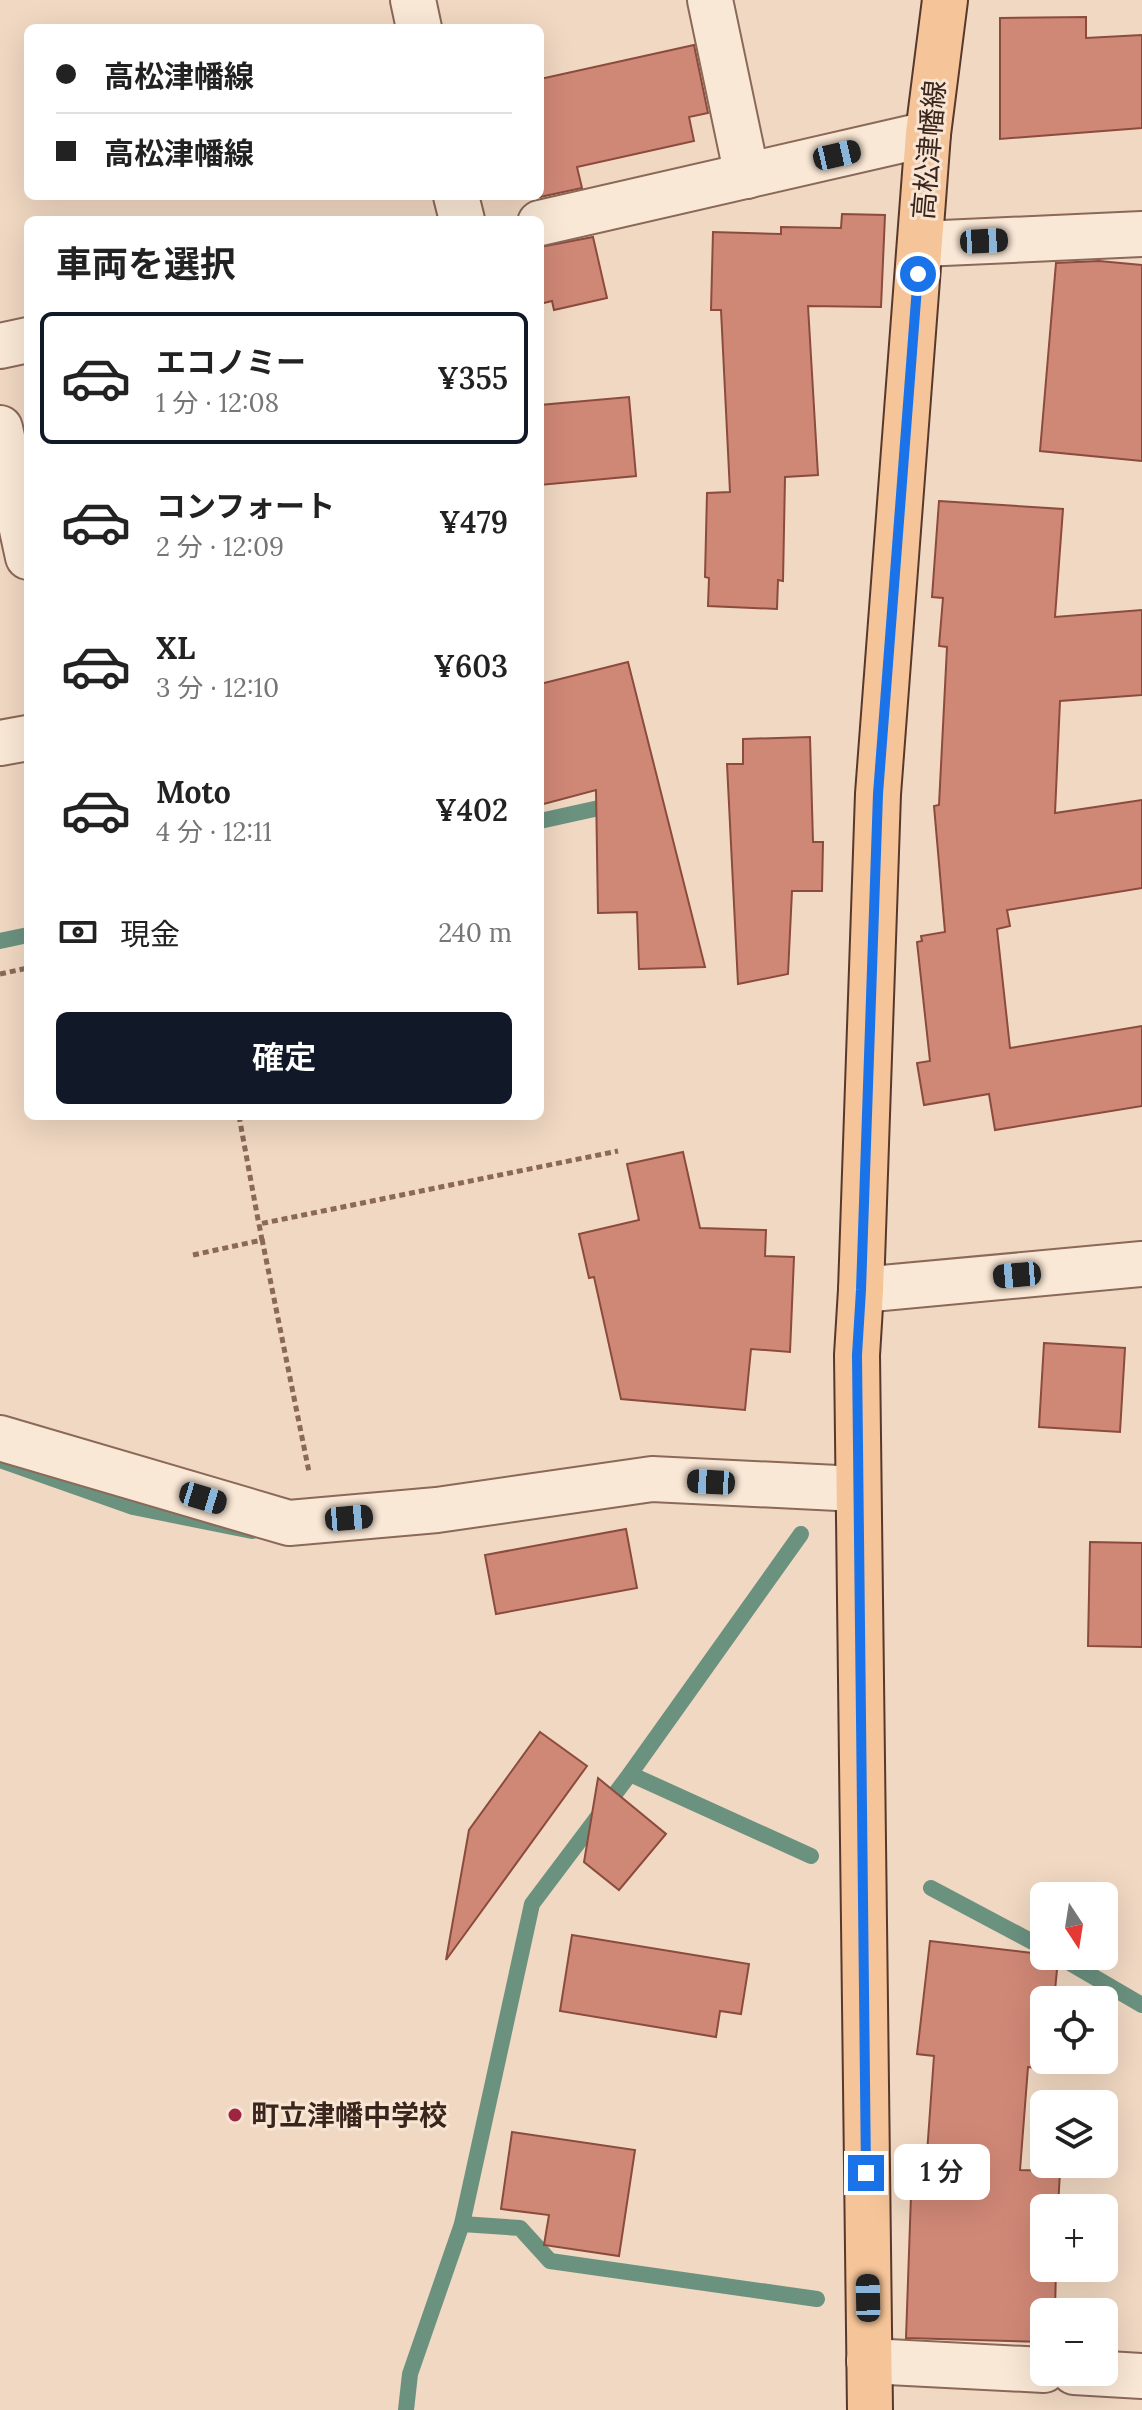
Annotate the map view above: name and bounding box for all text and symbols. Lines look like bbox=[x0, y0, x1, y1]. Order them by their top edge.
text: 高松津幡線 bbox=[104, 57, 254, 95]
street label: 高松津幡線 bbox=[905, 79, 953, 221]
text: 高松津幡線 bbox=[104, 134, 254, 172]
car bbox=[811, 138, 863, 172]
car bbox=[959, 228, 1009, 254]
text: 車両を選択 bbox=[56, 241, 236, 287]
route start bbox=[900, 256, 936, 292]
icon: car bbox=[60, 342, 132, 414]
text: エコノミー bbox=[156, 343, 306, 381]
text: ¥355 bbox=[437, 359, 508, 397]
text: 1 分 · 12:08 bbox=[156, 386, 279, 419]
icon: car bbox=[60, 486, 132, 558]
text: コンフォート bbox=[156, 487, 335, 525]
text: ¥479 bbox=[439, 503, 508, 541]
text: 2 分 · 12:09 bbox=[156, 530, 284, 563]
text: XL bbox=[156, 629, 195, 667]
icon: car bbox=[60, 630, 132, 702]
text: ¥603 bbox=[434, 647, 508, 685]
text: 3 分 · 12:10 bbox=[156, 671, 279, 704]
text: Moto bbox=[156, 773, 231, 811]
icon: car bbox=[60, 774, 132, 846]
text: ¥402 bbox=[435, 791, 508, 829]
text: 4 分 · 12:11 bbox=[156, 815, 272, 848]
icon: cash bbox=[56, 910, 100, 954]
text: 現金 bbox=[120, 915, 180, 953]
text: 240 m bbox=[438, 916, 512, 949]
button: 確定 bbox=[56, 1012, 512, 1104]
car bbox=[992, 1261, 1042, 1289]
car bbox=[686, 1469, 736, 1495]
car bbox=[177, 1480, 229, 1516]
car bbox=[324, 1504, 374, 1532]
north arrow bbox=[1030, 1882, 1118, 1970]
map controls bbox=[1030, 1882, 1118, 2386]
button: locate bbox=[1030, 1986, 1118, 2074]
button: layers bbox=[1030, 2090, 1118, 2178]
place label: 町立津幡中学校 bbox=[251, 2097, 447, 2133]
marker: 町立津幡中学校 bbox=[226, 2106, 244, 2124]
callout: 1 分 bbox=[894, 2145, 990, 2201]
route end bbox=[848, 2155, 884, 2191]
text: 1 分 bbox=[920, 2155, 964, 2188]
button: + bbox=[1030, 2194, 1118, 2282]
car bbox=[856, 2274, 880, 2322]
button: − bbox=[1030, 2298, 1118, 2386]

